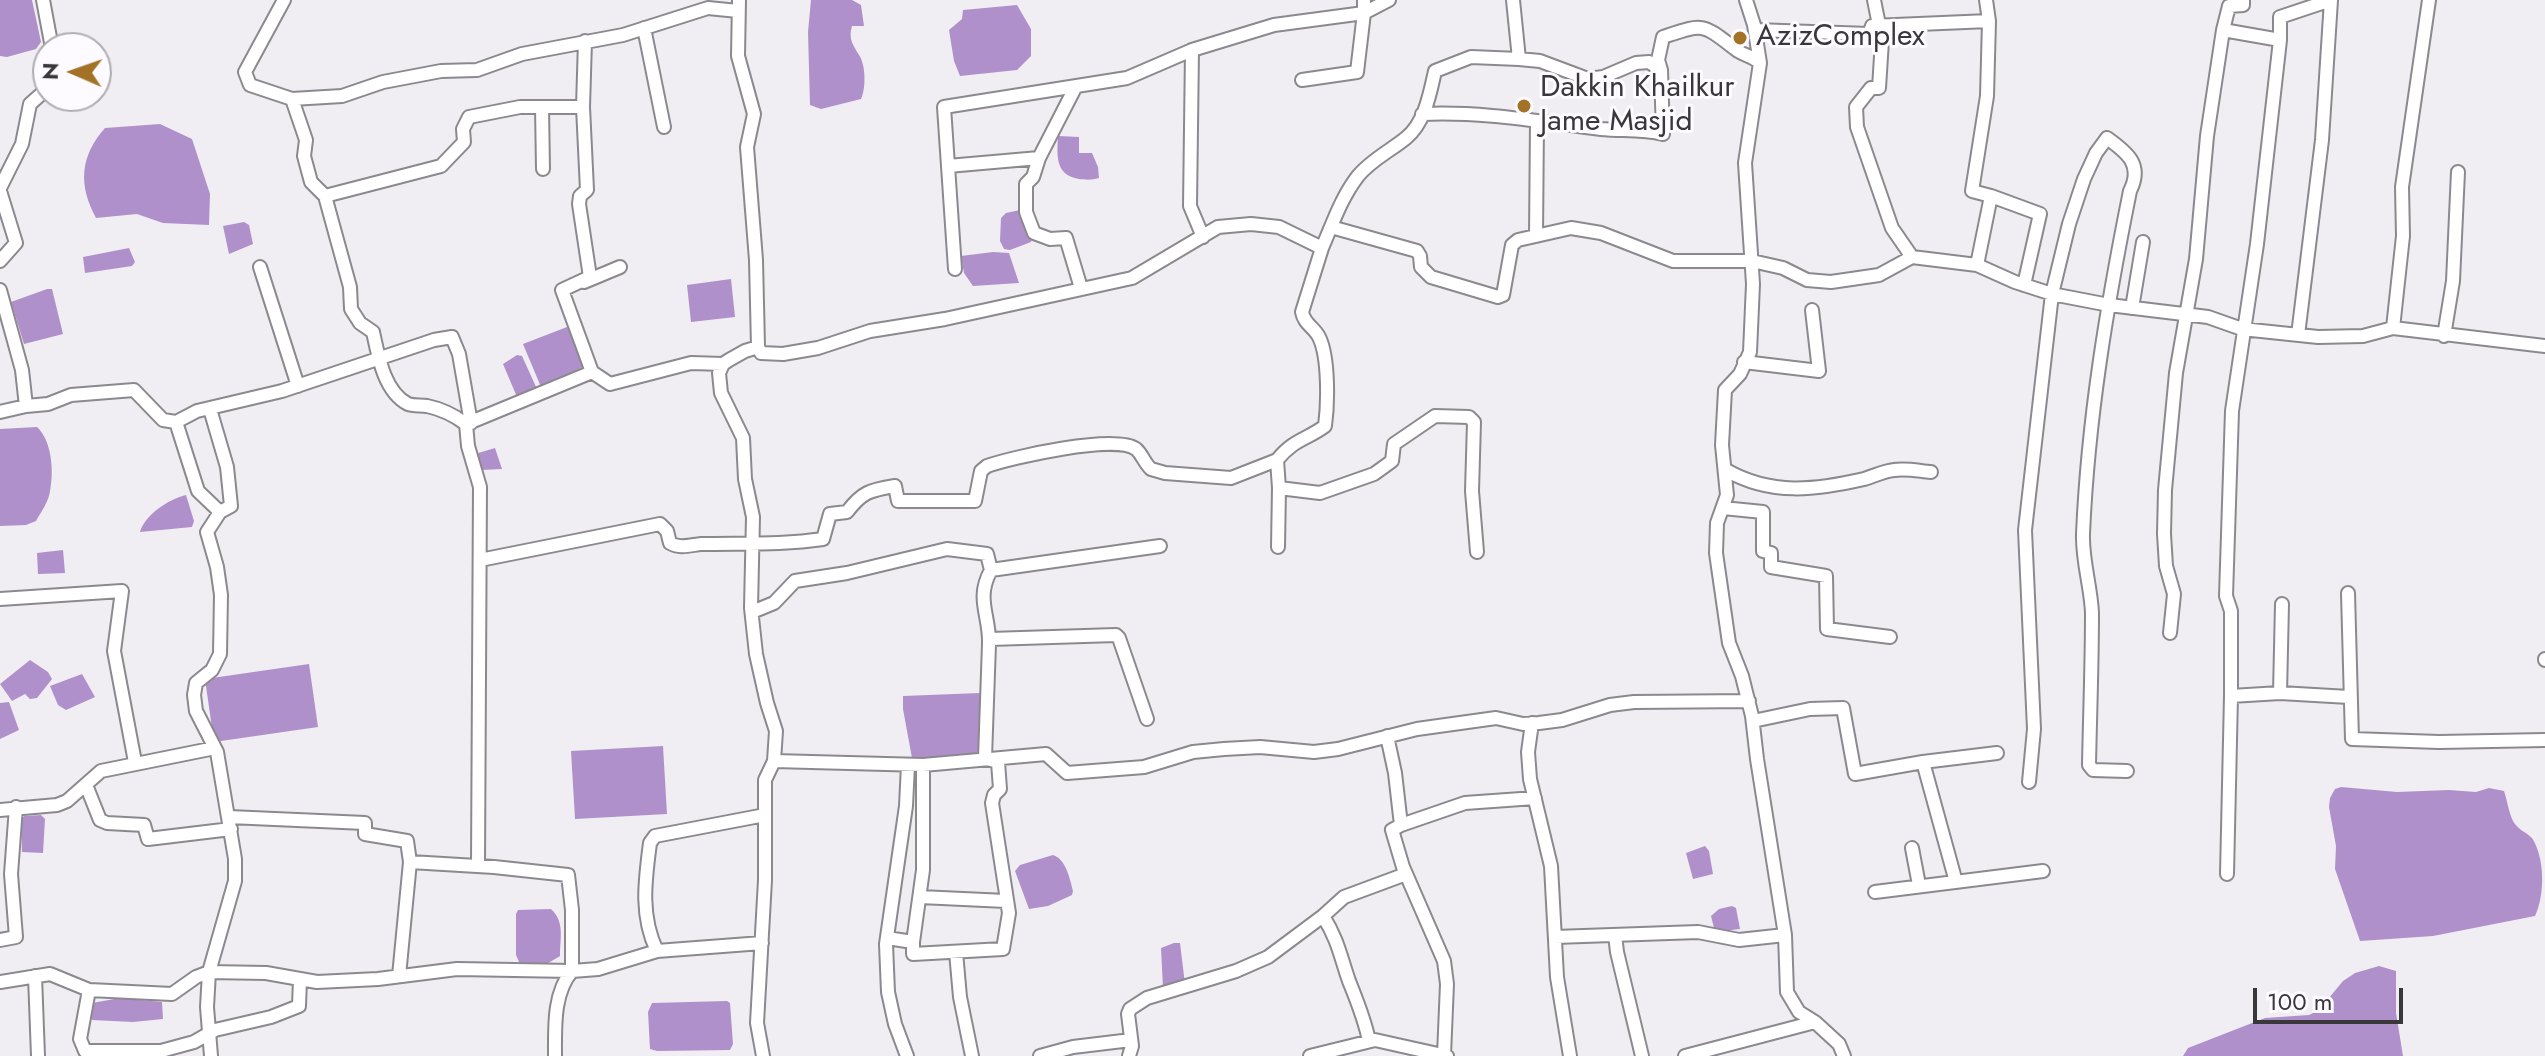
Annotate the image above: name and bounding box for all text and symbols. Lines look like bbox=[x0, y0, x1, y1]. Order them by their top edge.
place label: AzizComplex bbox=[1756, 20, 1925, 56]
marker: AzizComplex bbox=[1731, 29, 1749, 47]
north arrow bbox=[32, 32, 112, 112]
text: N bbox=[34, 62, 66, 81]
place label: Dakkin Khailkur Jame Masjid bbox=[1540, 71, 1735, 142]
marker: Dakkin Khailkur Jame Masjid bbox=[1515, 97, 1533, 115]
scale bar bbox=[2257, 972, 2407, 1022]
text: 100 m bbox=[2267, 984, 2333, 1019]

